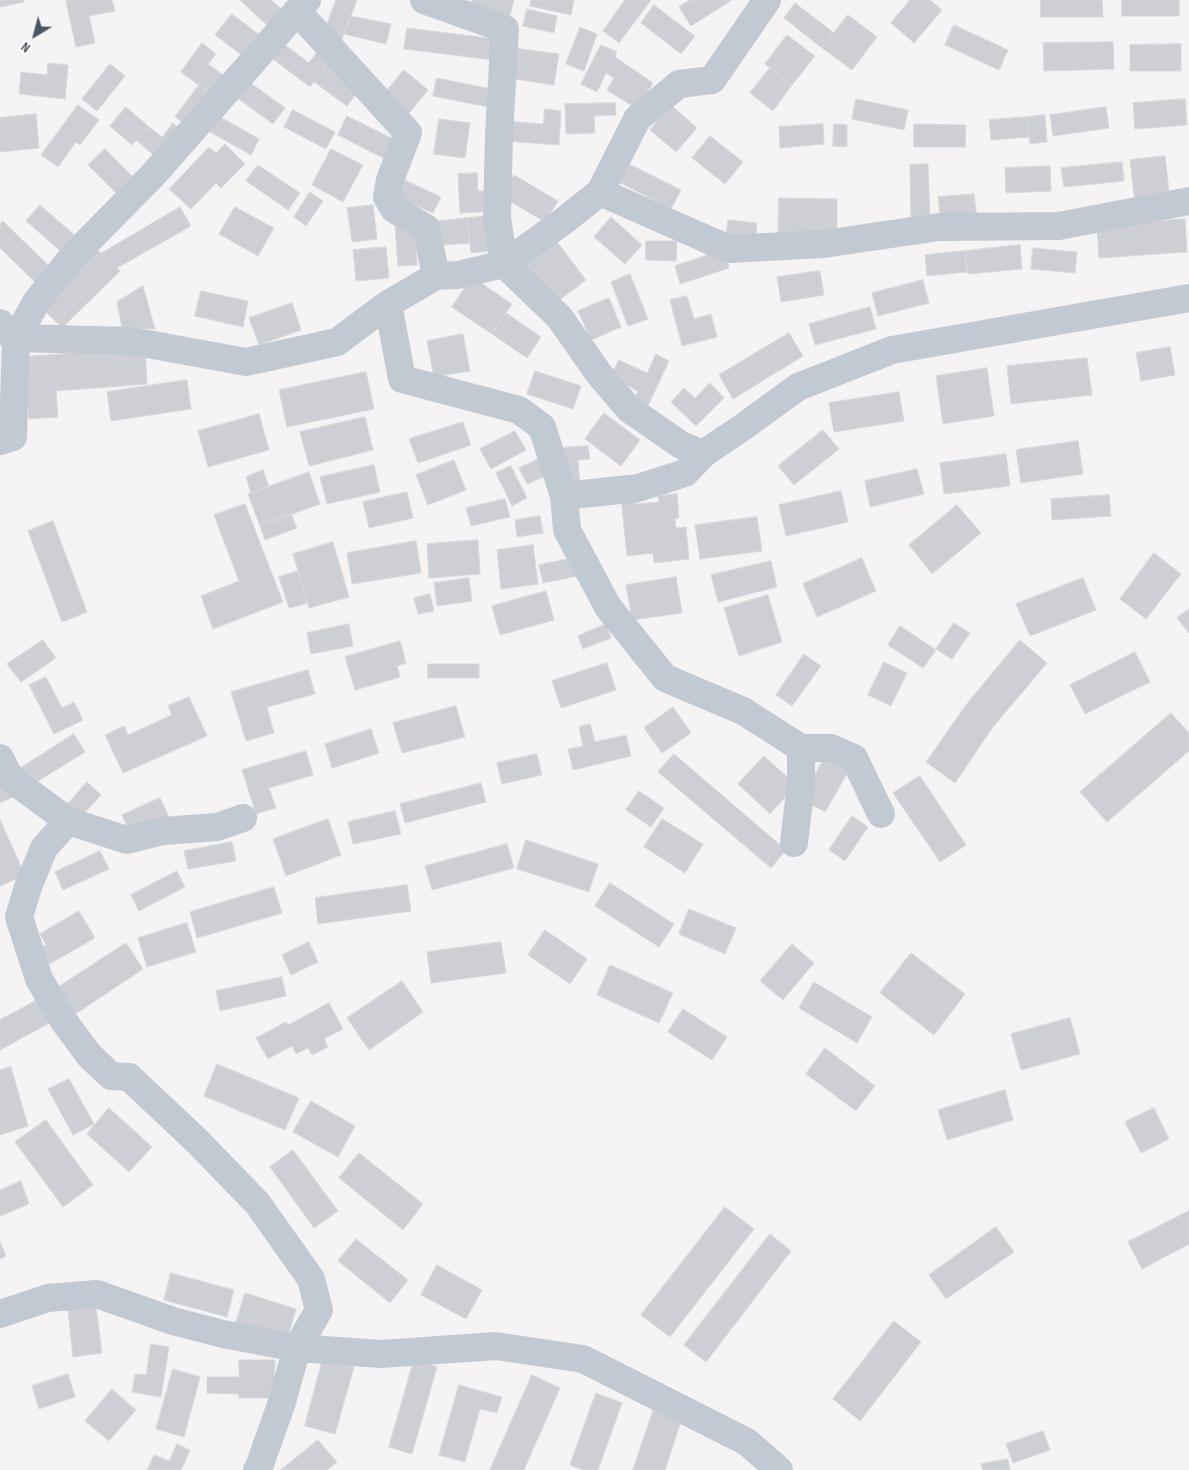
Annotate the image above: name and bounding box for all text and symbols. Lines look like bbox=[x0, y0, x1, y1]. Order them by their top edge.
north arrow bbox=[10, 10, 60, 60]
text: N bbox=[18, 38, 34, 56]

